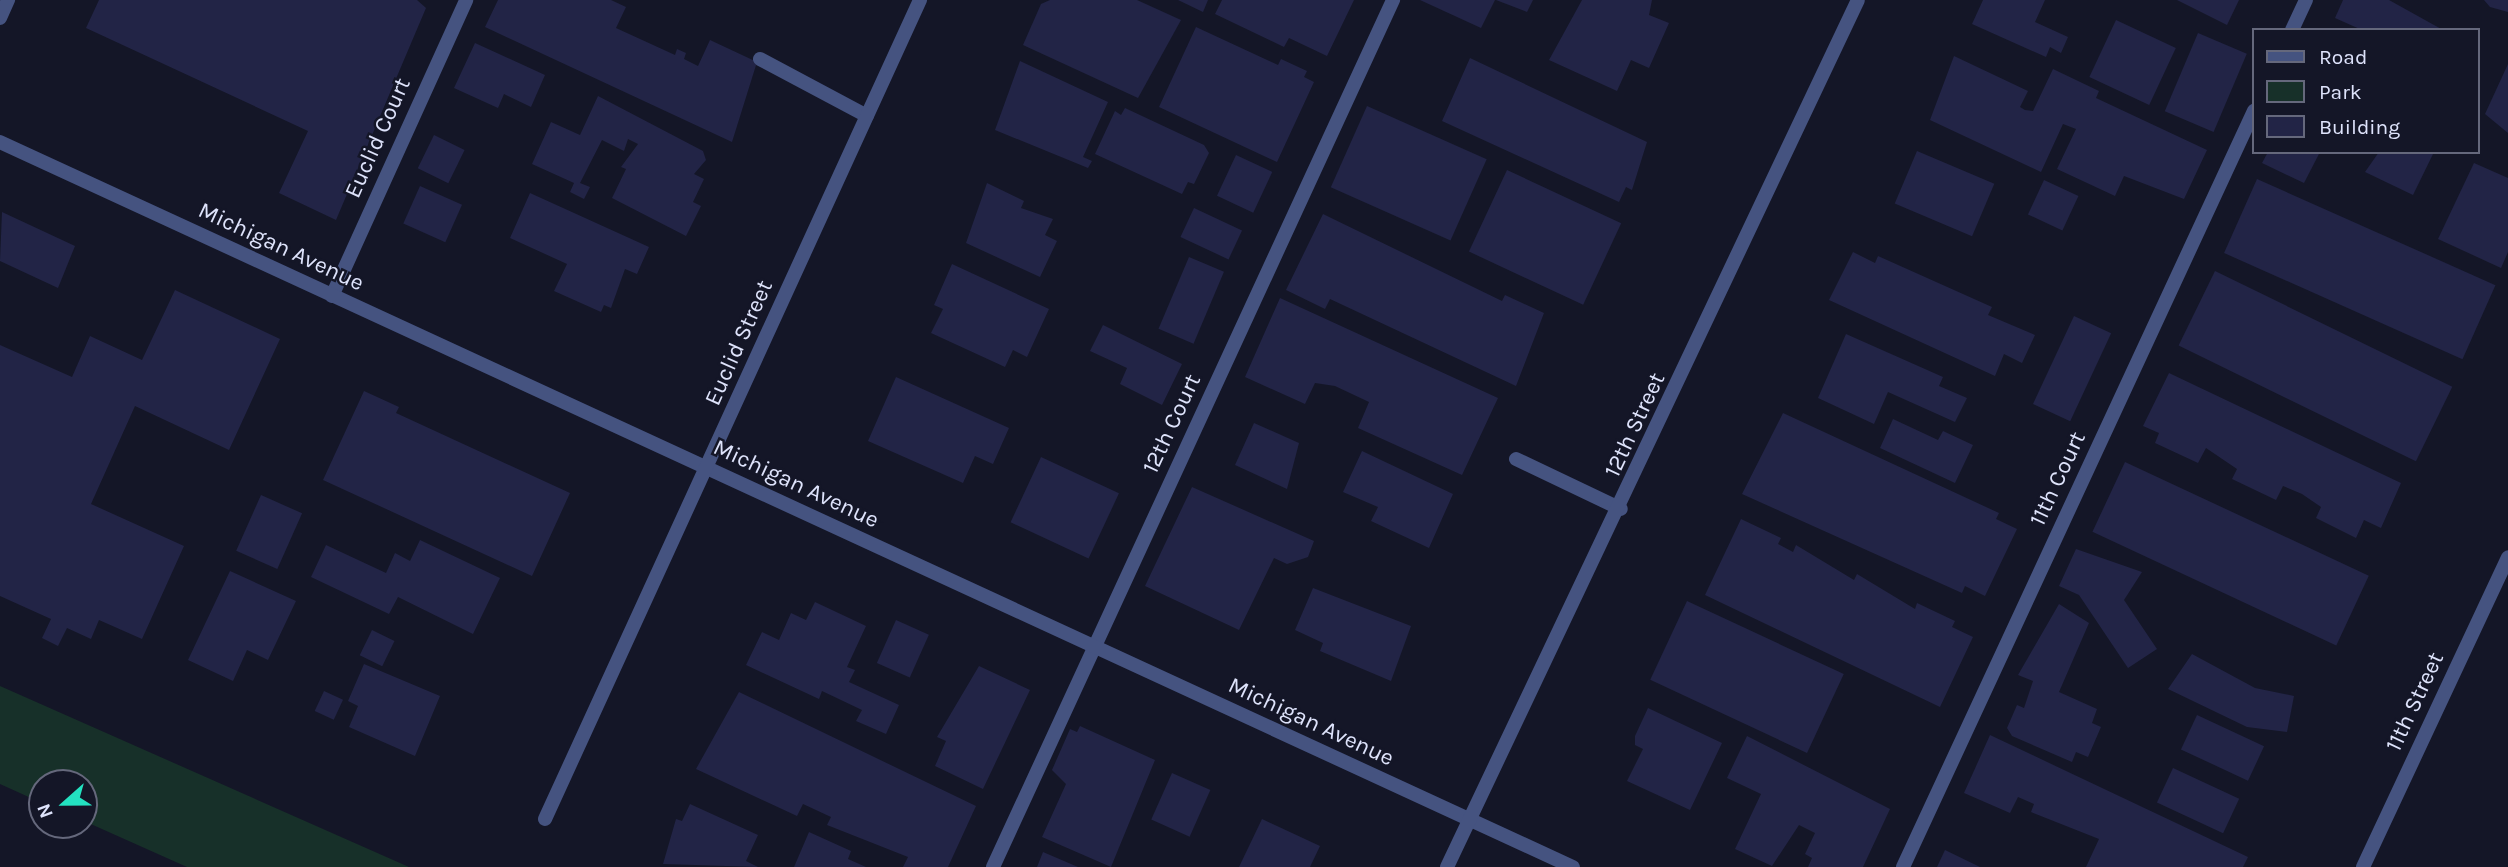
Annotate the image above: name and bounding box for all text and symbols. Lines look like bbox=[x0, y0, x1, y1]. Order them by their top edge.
legend bbox=[2252, 28, 2480, 154]
text: Road bbox=[2319, 45, 2367, 69]
street label: Euclid Court bbox=[339, 74, 417, 202]
text: Park bbox=[2319, 80, 2362, 104]
text: Building bbox=[2319, 115, 2400, 139]
street label: Michigan Avenue bbox=[194, 197, 368, 297]
street label: Euclid Street bbox=[699, 276, 779, 410]
street label: 12th Street bbox=[1599, 368, 1671, 482]
street label: 12th Court bbox=[1137, 370, 1207, 478]
street label: 11th Court bbox=[2024, 428, 2092, 530]
street label: Michigan Avenue bbox=[709, 434, 883, 534]
street label: 11th Street bbox=[2380, 648, 2450, 756]
street label: Michigan Avenue bbox=[1224, 672, 1398, 772]
north arrow bbox=[28, 769, 98, 839]
text: N bbox=[33, 801, 58, 821]

